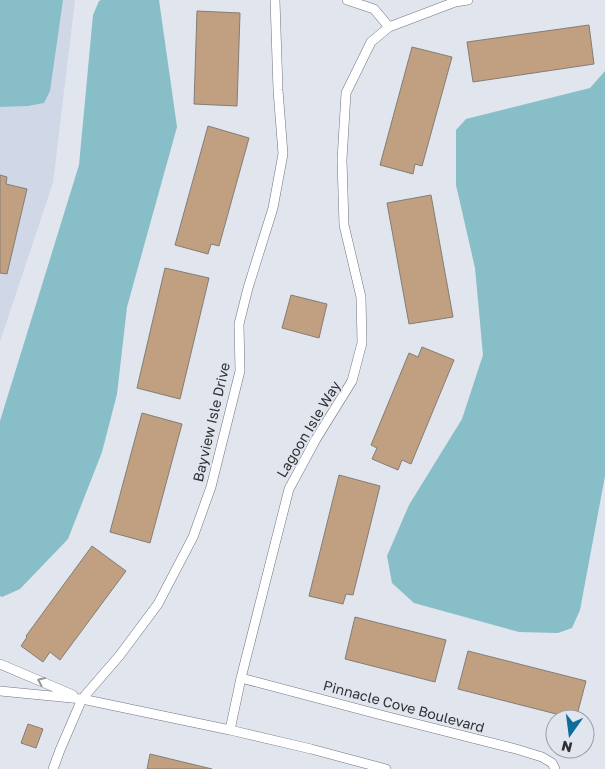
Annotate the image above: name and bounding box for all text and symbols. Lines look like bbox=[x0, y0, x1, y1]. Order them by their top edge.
street label: Bayview Isle Drive bbox=[189, 361, 233, 483]
street label: Lagoon Isle Way bbox=[272, 377, 344, 480]
street label: Pinnacle Cove Boulevard bbox=[322, 676, 486, 736]
one-way arrow bbox=[37, 677, 46, 688]
north arrow bbox=[545, 709, 595, 759]
text: N bbox=[560, 738, 574, 757]

